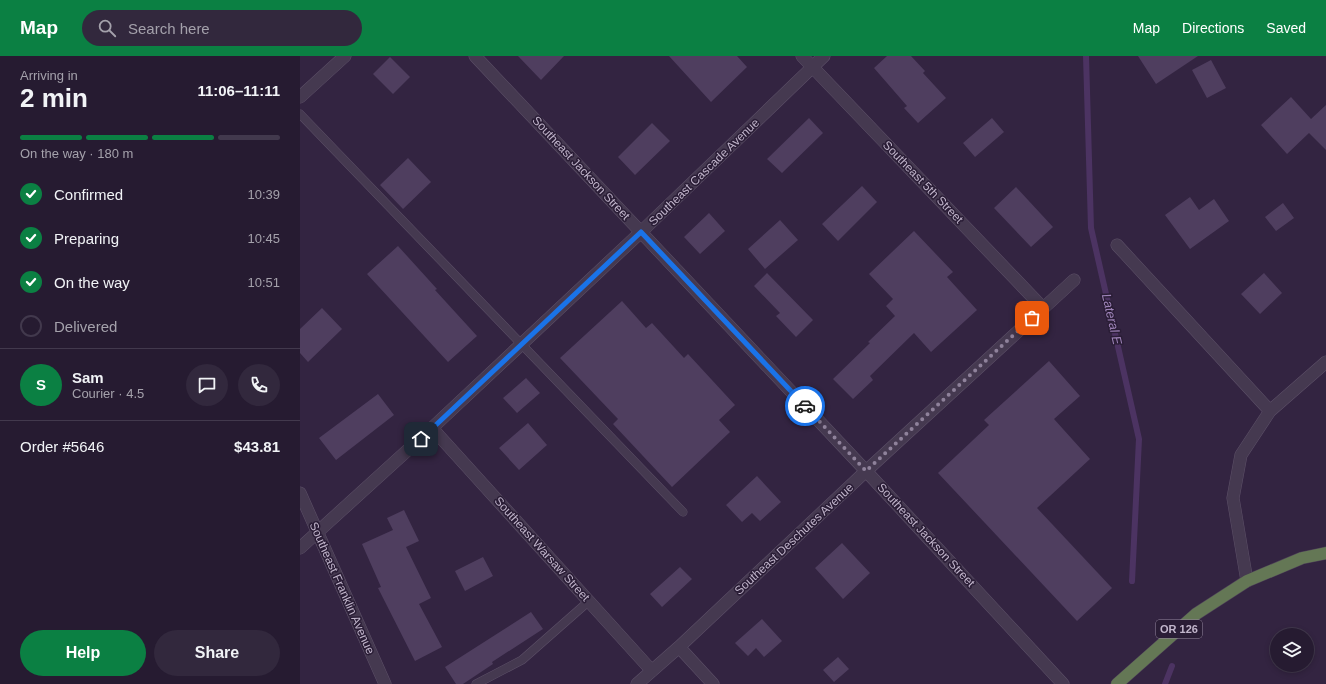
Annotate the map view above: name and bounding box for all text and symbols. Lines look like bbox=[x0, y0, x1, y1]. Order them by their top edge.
search box bbox=[82, 10, 362, 46]
text: Map bbox=[20, 17, 58, 38]
icon: search bbox=[96, 17, 118, 39]
text: Search here bbox=[128, 20, 210, 37]
text: Map bbox=[1133, 20, 1160, 36]
text: Directions bbox=[1182, 20, 1244, 36]
text: Saved bbox=[1266, 20, 1306, 36]
text: Arriving in bbox=[20, 68, 78, 83]
text: 11:06–11:11 bbox=[197, 82, 280, 99]
text: 2 min bbox=[20, 83, 88, 113]
street label: Southeast Jackson Street bbox=[529, 113, 633, 223]
street label: Southeast Cascade Avenue bbox=[646, 115, 762, 228]
street label: Southeast 5th Street bbox=[880, 138, 966, 227]
text: On the way · 180 m bbox=[20, 146, 133, 161]
icon: check bbox=[20, 183, 42, 205]
text: Confirmed bbox=[54, 186, 123, 203]
text: 10:39 bbox=[247, 187, 280, 202]
icon: check bbox=[20, 227, 42, 249]
text: Preparing bbox=[54, 230, 119, 247]
text: 10:45 bbox=[247, 231, 280, 246]
icon: check bbox=[20, 271, 42, 293]
text: On the way bbox=[54, 274, 130, 291]
text: 10:51 bbox=[247, 275, 280, 290]
water label: Lateral E bbox=[1099, 292, 1125, 346]
pin bbox=[1015, 301, 1049, 335]
icon: bag bbox=[1021, 307, 1043, 329]
text: Delivered bbox=[54, 318, 117, 335]
button: chat bbox=[186, 364, 228, 406]
button: phone bbox=[238, 364, 280, 406]
text: Sam bbox=[72, 369, 104, 386]
text: S bbox=[36, 376, 46, 393]
text: Courier · 4.5 bbox=[72, 386, 144, 401]
courier bbox=[785, 386, 825, 426]
icon: car bbox=[794, 395, 816, 417]
pin bbox=[404, 422, 438, 456]
icon: home bbox=[410, 428, 432, 450]
text: Order #5646 bbox=[20, 438, 104, 455]
text: $43.81 bbox=[234, 438, 280, 455]
street label: Southeast Deschutes Avenue bbox=[732, 480, 857, 598]
street label: Southeast Jackson Street bbox=[874, 480, 978, 590]
street label: Southeast Warsaw Street bbox=[491, 494, 593, 605]
street label: Southeast Franklin Avenue bbox=[306, 520, 378, 657]
road number: OR 126 bbox=[1156, 620, 1202, 638]
map controls bbox=[1270, 628, 1314, 672]
button: layers bbox=[1270, 628, 1314, 672]
button: Help bbox=[20, 630, 146, 676]
button: Share bbox=[154, 630, 280, 676]

